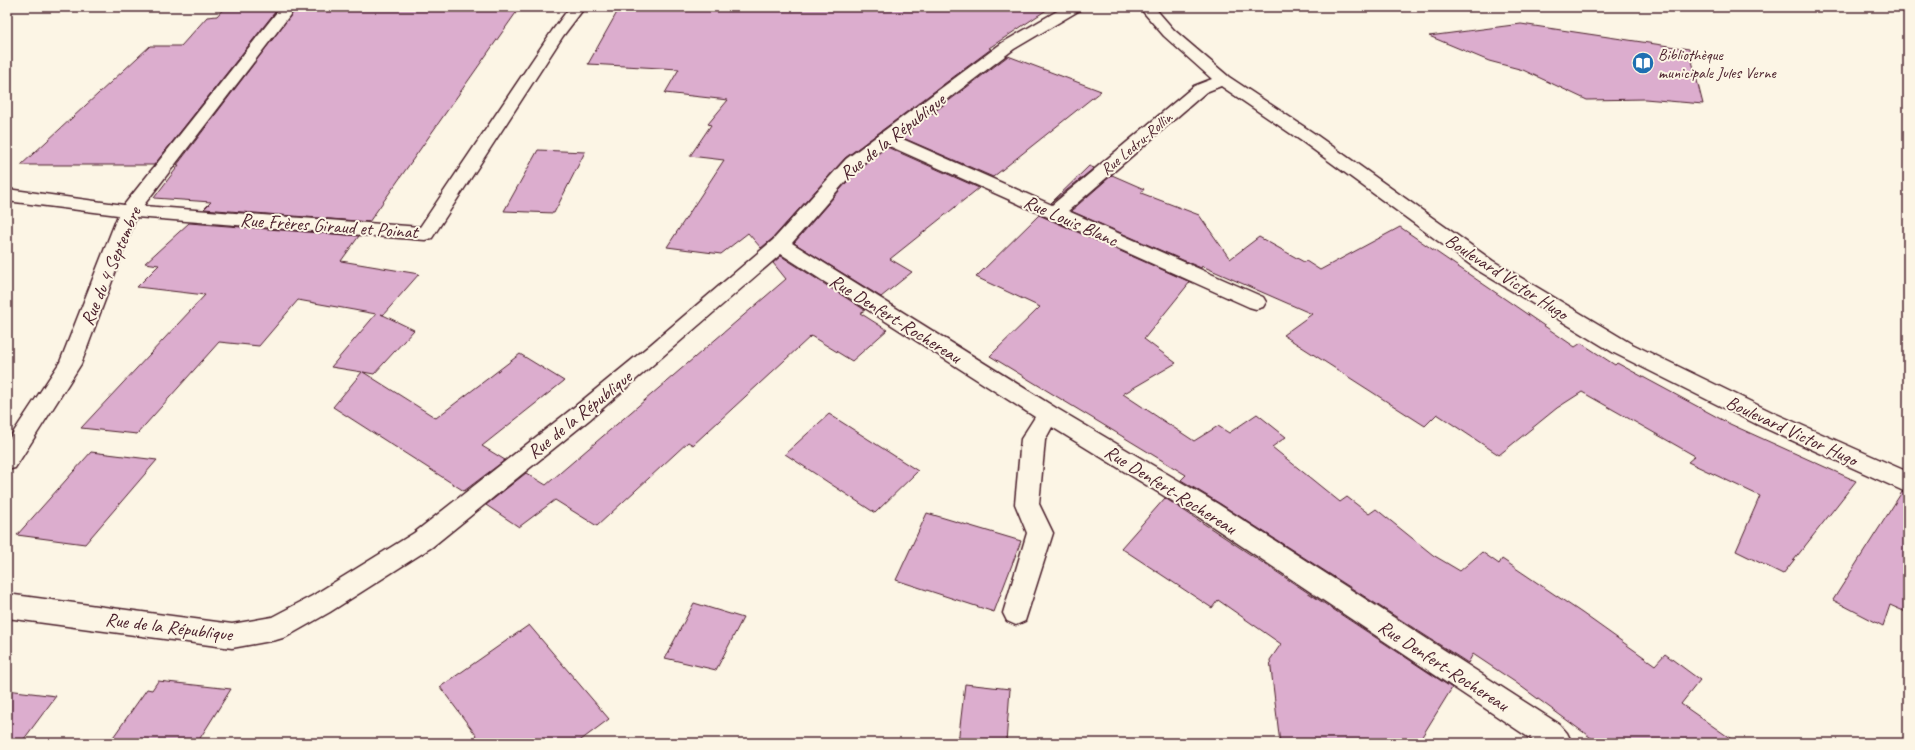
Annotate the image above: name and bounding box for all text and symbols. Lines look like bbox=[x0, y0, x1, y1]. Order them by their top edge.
place label: Bibliothèque municipale Jules Verne bbox=[1658, 45, 1777, 83]
library icon: Bibliothèque municipale Jules Verne bbox=[1630, 50, 1656, 76]
street label: Rue de la République bbox=[835, 87, 952, 186]
street label: Rue Ledru-Rollin bbox=[1097, 107, 1177, 180]
street label: Rue Louis Blanc bbox=[1020, 190, 1122, 253]
street label: Rue du 4 Septembre bbox=[75, 202, 147, 329]
street label: Rue Frères Giraud et Poinat bbox=[239, 208, 420, 244]
street label: Boulevard Victor Hugo bbox=[1441, 228, 1574, 327]
street label: Rue Denfert-Rochereau bbox=[825, 269, 967, 370]
street label: Rue de la République bbox=[522, 364, 638, 464]
street label: Boulevard Victor Hugo bbox=[1722, 390, 1863, 473]
street label: Rue Denfert-Rochereau bbox=[1100, 440, 1242, 541]
street label: Rue de la République bbox=[104, 607, 235, 647]
street label: Rue Denfert-Rochereau bbox=[1374, 615, 1515, 718]

